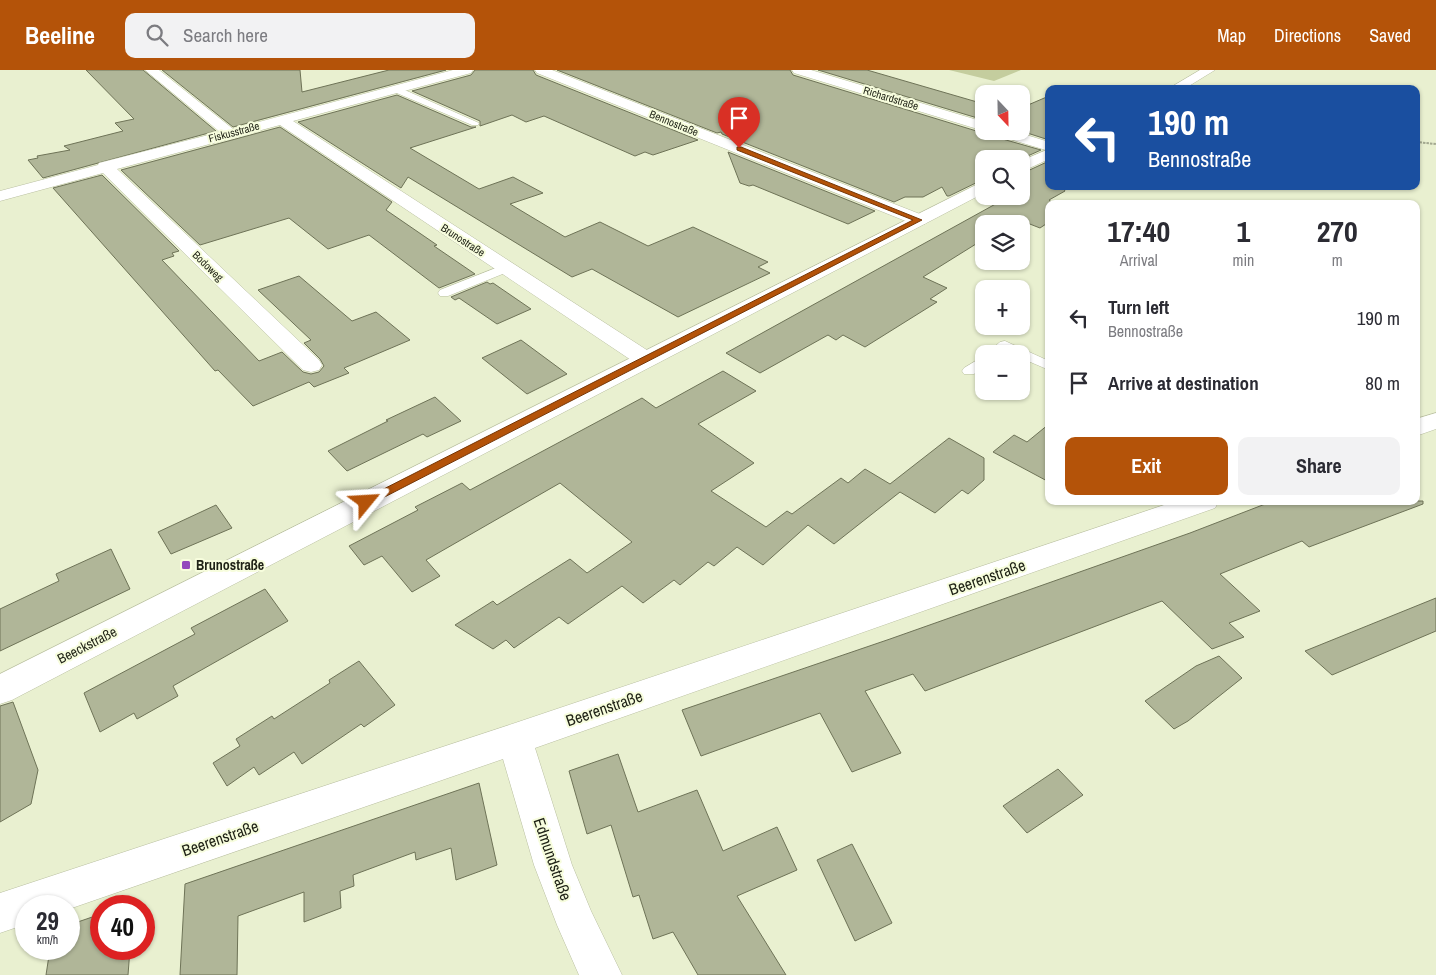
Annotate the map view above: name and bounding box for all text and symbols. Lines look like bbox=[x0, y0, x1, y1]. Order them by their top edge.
search box bbox=[125, 13, 475, 58]
text: Beeline bbox=[25, 19, 95, 51]
icon: search bbox=[143, 21, 171, 49]
text: Search here bbox=[183, 22, 268, 48]
text: Map bbox=[1217, 23, 1246, 48]
text: Directions bbox=[1274, 23, 1341, 48]
text: Saved bbox=[1369, 23, 1411, 48]
street label: Richardstraße bbox=[862, 83, 920, 113]
north arrow bbox=[975, 85, 1030, 140]
map controls bbox=[975, 85, 1030, 400]
pin bbox=[718, 97, 760, 148]
text: 190 m bbox=[1148, 99, 1229, 146]
icon: arrive bbox=[725, 104, 753, 132]
icon: left bbox=[1065, 105, 1130, 170]
street label: Bennostraße bbox=[647, 107, 701, 139]
street label: Fiskusstraße bbox=[207, 118, 261, 146]
text: Bennostraße bbox=[1148, 144, 1251, 174]
button: search bbox=[975, 150, 1030, 205]
text: 17:40 bbox=[1107, 211, 1170, 251]
text: 1 bbox=[1237, 211, 1250, 251]
text: 270 bbox=[1317, 211, 1358, 251]
button: layers bbox=[975, 215, 1030, 270]
street label: Brunostraße bbox=[438, 221, 488, 259]
street label: Bodoweg bbox=[190, 248, 226, 284]
text: Arrival bbox=[1120, 249, 1158, 271]
text: min bbox=[1232, 249, 1254, 271]
text: m bbox=[1332, 249, 1343, 271]
button: + bbox=[975, 280, 1030, 335]
text: Turn left bbox=[1108, 294, 1169, 320]
icon: left bbox=[1065, 304, 1093, 332]
text: 190 m bbox=[1357, 305, 1400, 331]
text: Bennostraße bbox=[1108, 320, 1183, 342]
button: − bbox=[975, 345, 1030, 400]
icon: arrive bbox=[1065, 369, 1093, 397]
text: Arrive at destination bbox=[1108, 370, 1259, 396]
text: 80 m bbox=[1365, 370, 1400, 396]
button: Exit bbox=[1065, 437, 1228, 495]
button: Share bbox=[1238, 437, 1400, 495]
position arrow bbox=[339, 475, 391, 527]
street label: Beerenstraße bbox=[946, 554, 1028, 600]
place label: Brunostraße bbox=[196, 556, 264, 574]
marker: Brunostraße bbox=[180, 559, 192, 571]
street label: Beeckstraße bbox=[54, 622, 120, 668]
street label: Beerenstraße bbox=[563, 685, 645, 731]
street label: Beerenstraße bbox=[179, 815, 261, 861]
street label: Edmundstraße bbox=[529, 815, 577, 903]
speed limit sign: 40 bbox=[90, 895, 155, 960]
text: 29 bbox=[36, 904, 59, 938]
text: km/h bbox=[37, 932, 58, 948]

